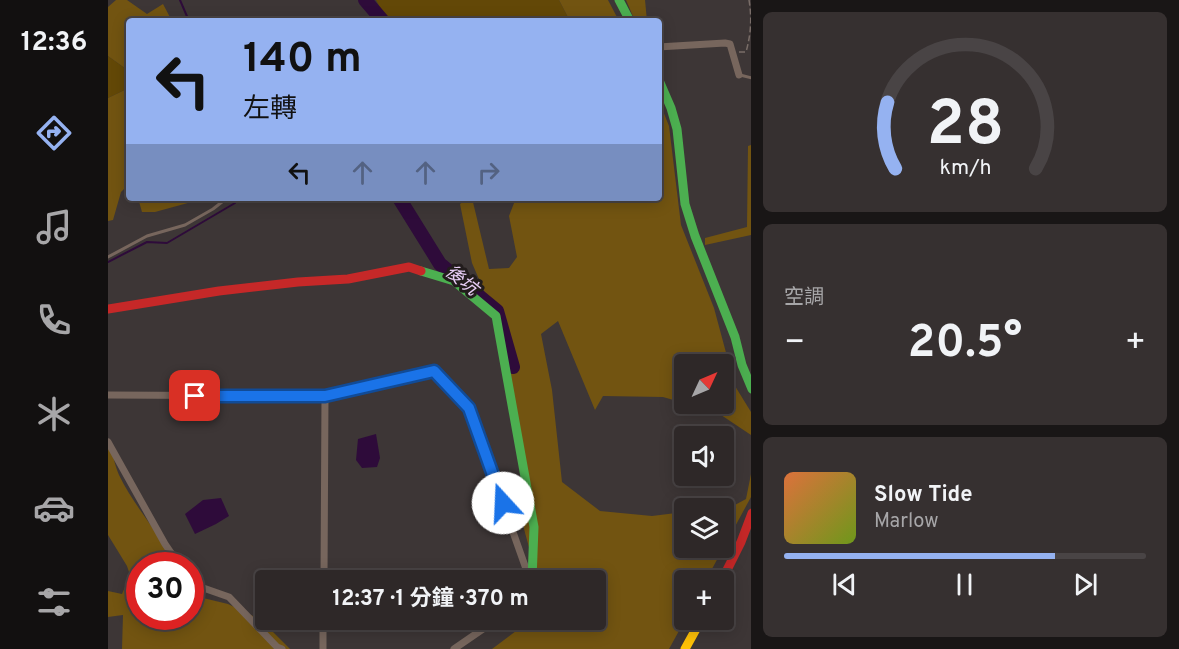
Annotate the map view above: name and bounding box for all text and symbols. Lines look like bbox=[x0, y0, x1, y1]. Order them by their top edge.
text: 12:36 bbox=[21, 26, 87, 60]
text: 140 m bbox=[243, 34, 362, 87]
icon: left bbox=[144, 42, 222, 120]
text: 28 bbox=[926, 88, 1004, 167]
text: 左轉 bbox=[243, 93, 297, 127]
icon: directions bbox=[33, 112, 75, 154]
icon: left bbox=[283, 156, 316, 189]
icon: ahead bbox=[346, 156, 379, 189]
icon: ahead bbox=[409, 156, 442, 189]
icon: right bbox=[472, 156, 505, 189]
text: km/h bbox=[939, 156, 991, 183]
icon: music bbox=[33, 206, 75, 248]
water label: 後坑 bbox=[440, 261, 485, 303]
text: 空調 bbox=[784, 285, 824, 311]
icon: phone bbox=[33, 299, 75, 341]
text: 20.5° bbox=[908, 316, 1022, 373]
text: − bbox=[784, 323, 805, 365]
text: + bbox=[1125, 323, 1146, 365]
north arrow bbox=[674, 354, 734, 414]
map controls bbox=[674, 354, 734, 630]
pin bbox=[169, 370, 220, 421]
icon: arrive bbox=[178, 379, 211, 412]
icon: climate bbox=[33, 393, 75, 435]
button: sound bbox=[674, 426, 734, 486]
position arrow bbox=[471, 471, 535, 535]
text: Slow Tide bbox=[874, 482, 973, 509]
icon: car bbox=[33, 487, 75, 529]
button: layers bbox=[674, 498, 734, 558]
text: Marlow bbox=[874, 509, 938, 535]
speed limit sign: 30 bbox=[126, 552, 204, 630]
icon: previous bbox=[828, 568, 861, 601]
icon: pause bbox=[948, 568, 981, 601]
icon: next bbox=[1069, 568, 1102, 601]
button: + bbox=[674, 570, 734, 630]
icon: filters bbox=[33, 581, 75, 623]
text: 12:37 · 1 分鐘 · 370 m bbox=[332, 586, 529, 613]

